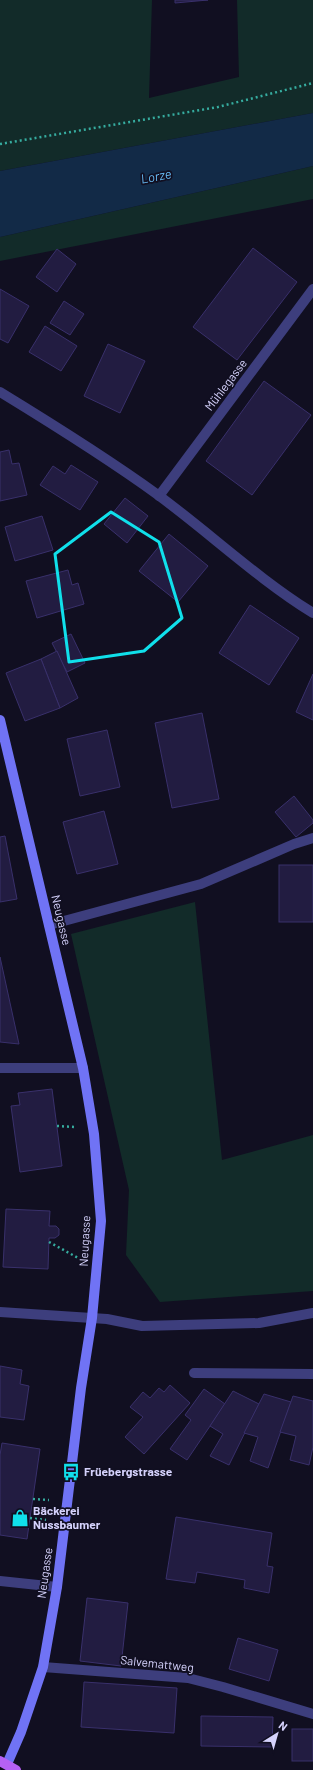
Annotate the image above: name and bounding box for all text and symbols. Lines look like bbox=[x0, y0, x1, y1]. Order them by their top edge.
water label: Lorze bbox=[139, 165, 173, 187]
street label: Mühlegasse bbox=[201, 356, 249, 413]
street label: Neugasse bbox=[49, 893, 75, 946]
street label: Neugasse bbox=[76, 1215, 92, 1267]
bus stop icon: Früebergstrasse bbox=[61, 1462, 81, 1482]
place label: Früebergstrasse bbox=[84, 1464, 173, 1478]
place label: Bäckerei Nussbaumer bbox=[33, 1503, 101, 1531]
shop icon: Bäckerei Nussbaumer bbox=[10, 1508, 30, 1528]
street label: Neugasse bbox=[34, 1547, 55, 1599]
street label: Salvemattweg bbox=[120, 1652, 195, 1674]
north arrow bbox=[257, 1714, 297, 1754]
text: N bbox=[276, 1718, 290, 1733]

